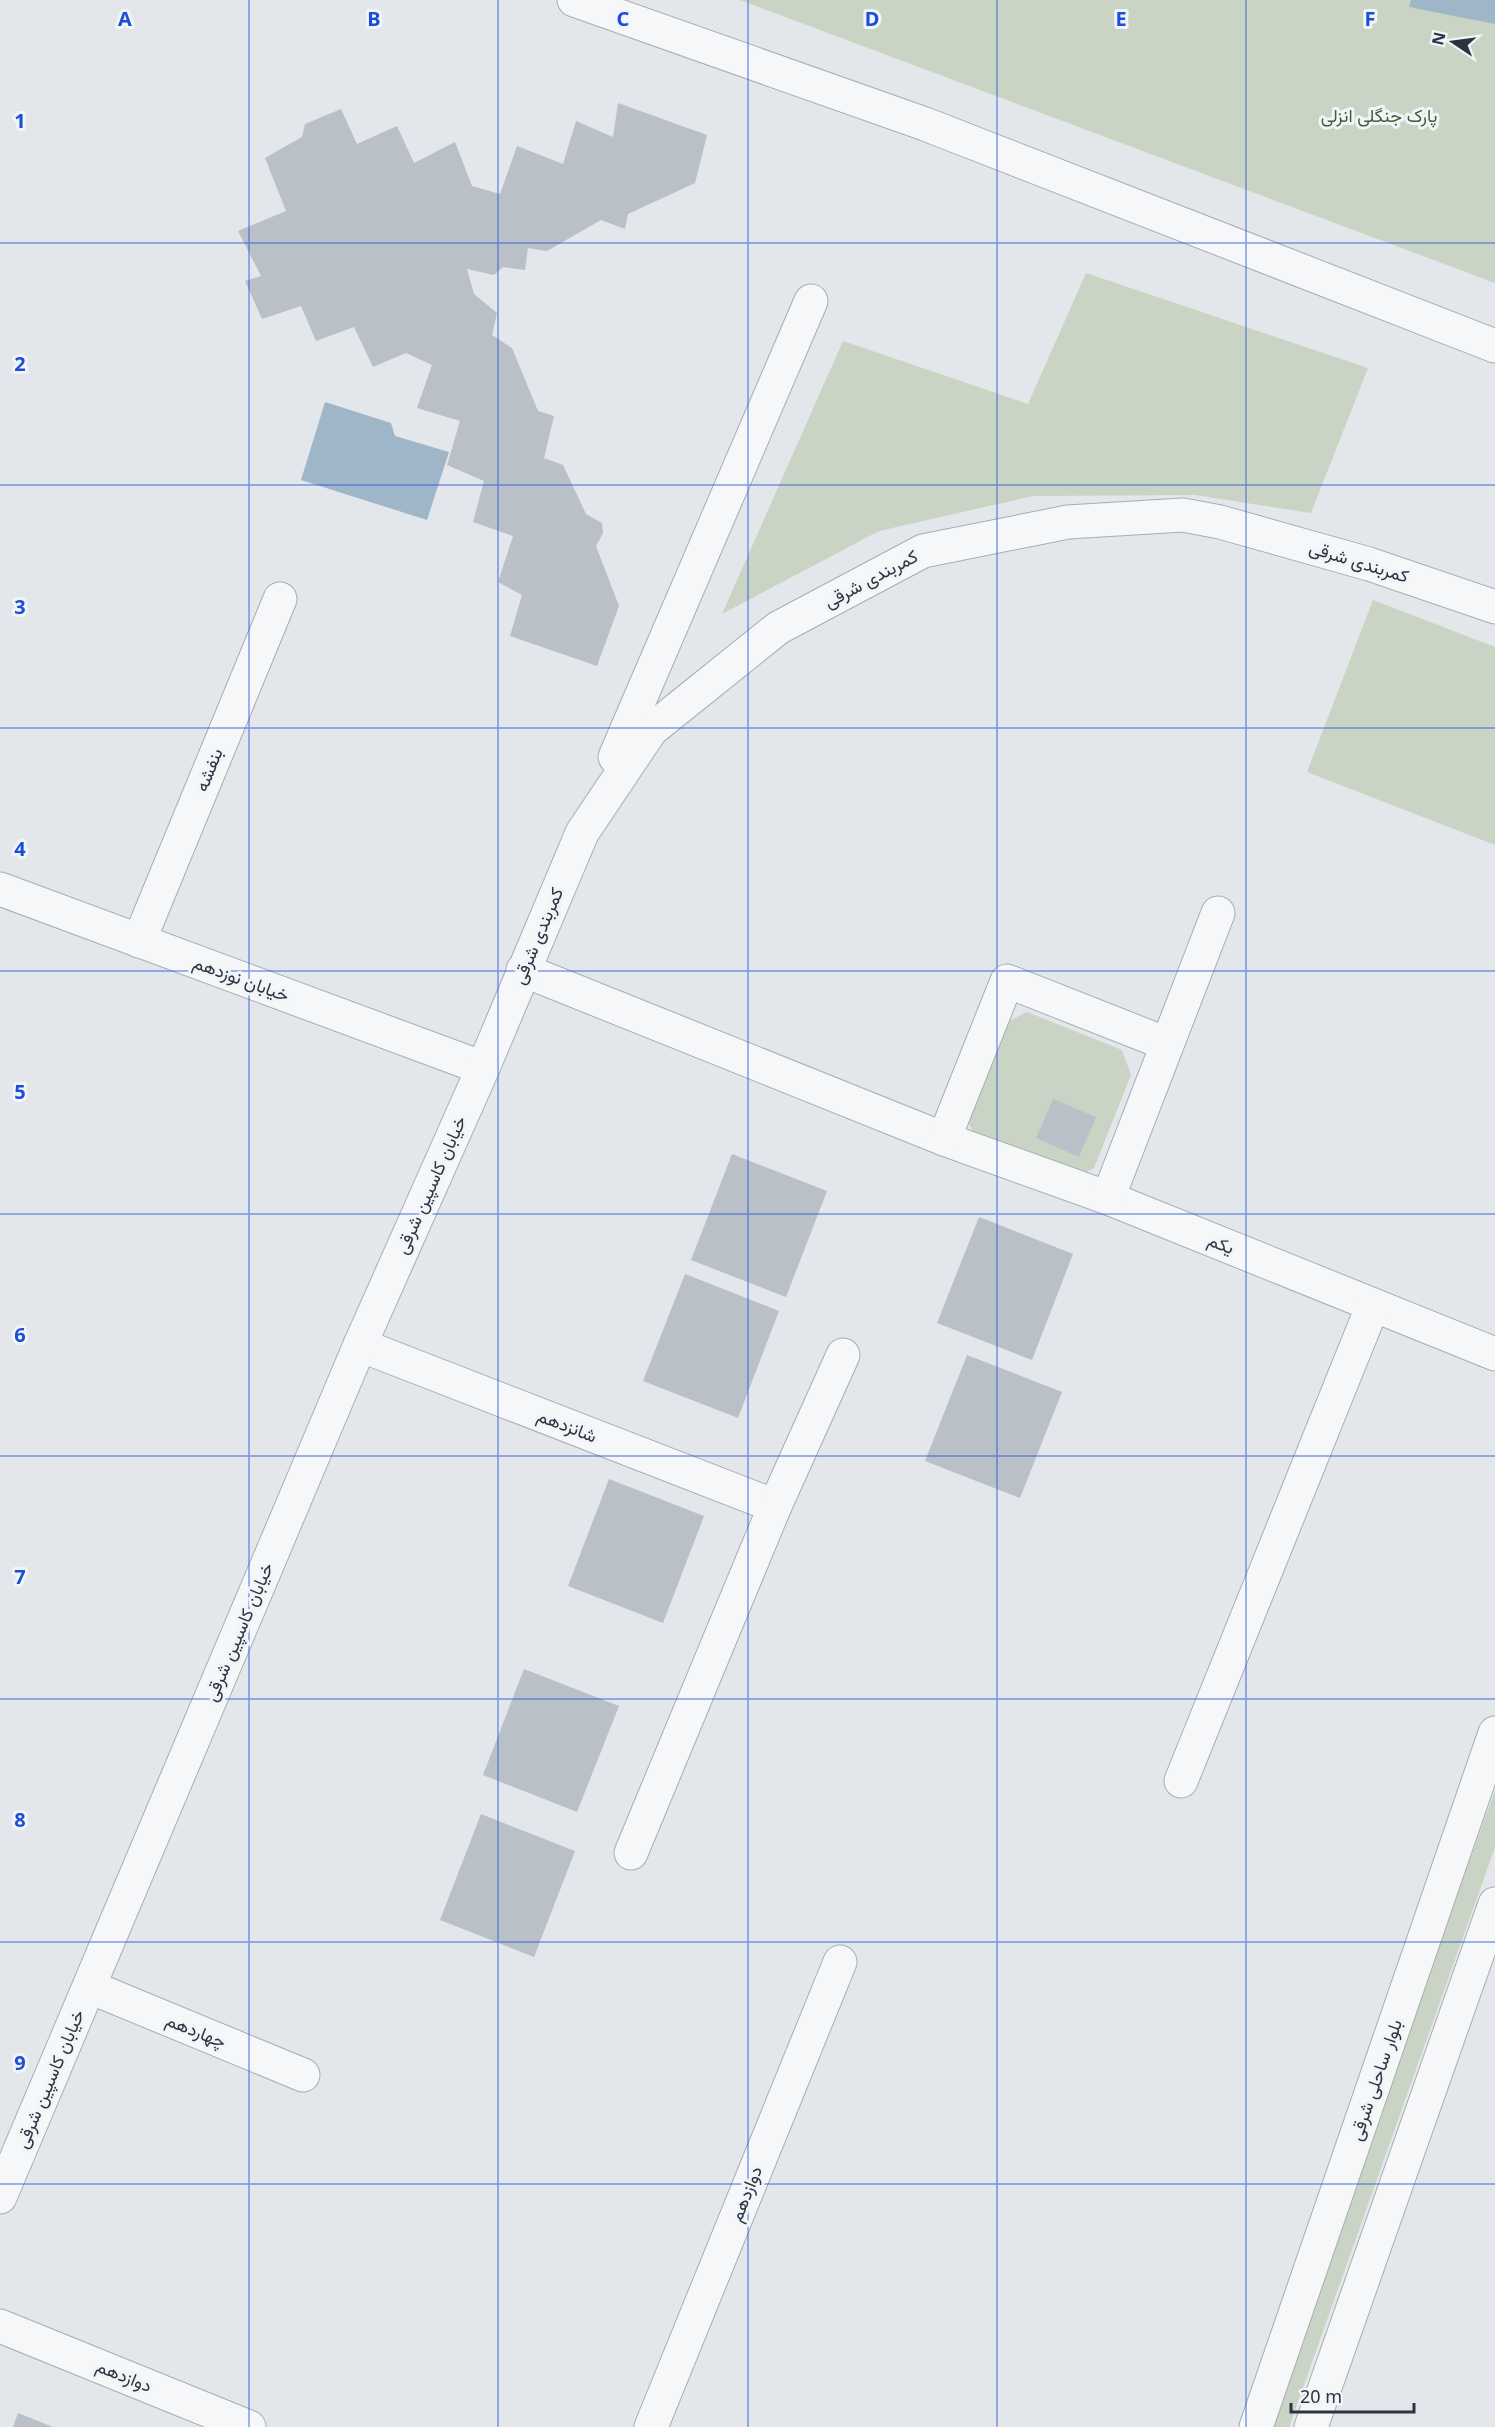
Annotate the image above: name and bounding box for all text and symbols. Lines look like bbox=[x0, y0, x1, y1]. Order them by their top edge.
text: A bbox=[118, 5, 132, 32]
text: B bbox=[367, 5, 381, 32]
text: C bbox=[617, 5, 630, 32]
text: D bbox=[865, 5, 879, 32]
text: E bbox=[1115, 5, 1127, 32]
text: F bbox=[1365, 5, 1375, 32]
north arrow bbox=[1423, 12, 1483, 72]
text: N bbox=[1426, 30, 1451, 47]
park label: پارک جنگلی انزلی bbox=[1321, 103, 1437, 128]
text: 1 bbox=[14, 107, 26, 134]
text: 2 bbox=[14, 350, 26, 377]
street label: کمربندی شرقی bbox=[1307, 535, 1412, 588]
street label: کمربندی شرقی bbox=[819, 543, 922, 613]
text: 3 bbox=[14, 593, 26, 620]
street label: بنفشه bbox=[189, 744, 228, 795]
text: 4 bbox=[14, 835, 26, 862]
street label: کمربندی شرقی bbox=[506, 884, 568, 988]
street label: خیابان نوزدهم bbox=[190, 950, 293, 1007]
text: 5 bbox=[14, 1078, 26, 1105]
street label: خیابان کاسپین شرقی bbox=[389, 1112, 472, 1258]
street label: یکم bbox=[1204, 1227, 1238, 1260]
text: 6 bbox=[14, 1321, 26, 1348]
street label: شانزدهم bbox=[534, 1403, 601, 1448]
street label: خیابان کاسپین شرقی bbox=[198, 1558, 279, 1705]
text: 7 bbox=[14, 1563, 26, 1590]
text: 8 bbox=[14, 1806, 26, 1833]
street label: خیابان کاسپین شرقی bbox=[9, 2005, 90, 2152]
street label: چهاردهم bbox=[162, 2007, 230, 2054]
street label: بلوار ساحلی شرقی bbox=[1343, 2016, 1407, 2144]
text: 9 bbox=[14, 2049, 26, 2076]
street label: دوازدهم bbox=[723, 2162, 768, 2225]
street label: دوازدهم bbox=[93, 2353, 156, 2398]
scale bar bbox=[1291, 2376, 1414, 2414]
text: 20 m bbox=[1300, 2384, 1342, 2408]

